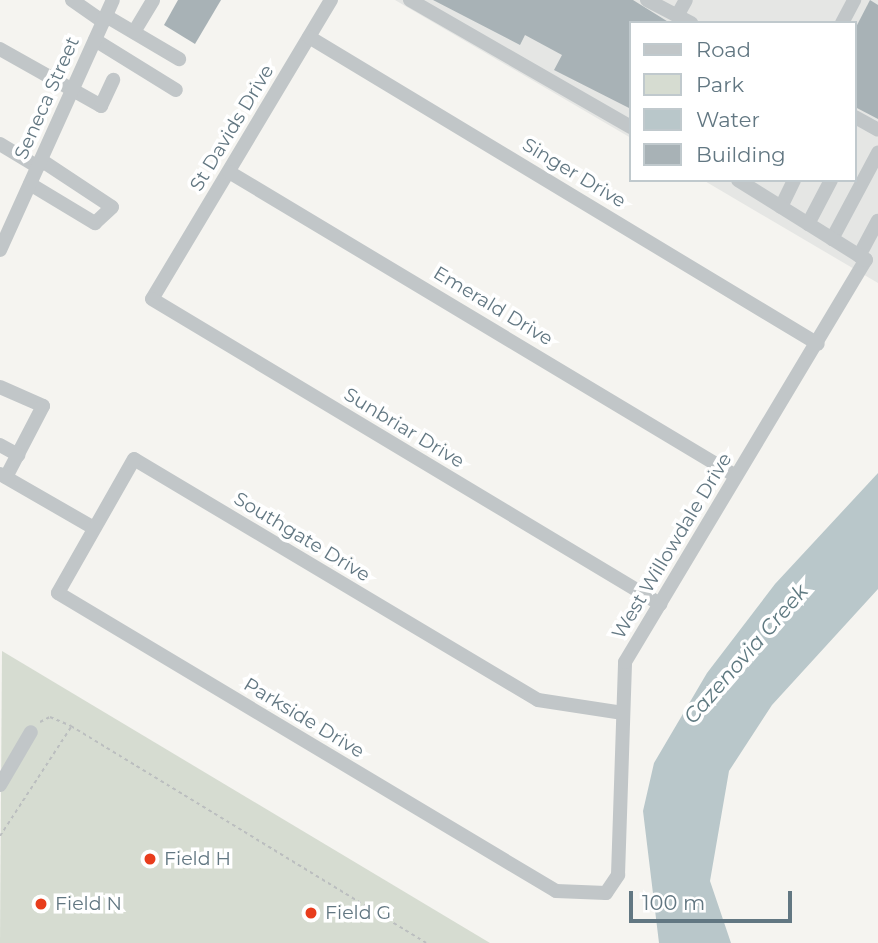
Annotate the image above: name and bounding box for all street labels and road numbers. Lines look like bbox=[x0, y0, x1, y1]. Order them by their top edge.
street label: Seneca Street bbox=[10, 33, 84, 163]
street label: St Davids Drive bbox=[185, 61, 279, 195]
street label: Singer Drive bbox=[518, 133, 630, 213]
street label: Emerald Drive bbox=[429, 261, 557, 351]
street label: Sunbriar Drive bbox=[340, 383, 468, 473]
street label: West Willowdale Drive bbox=[607, 449, 737, 643]
street label: Southgate Drive bbox=[230, 487, 374, 587]
street label: Parkside Drive bbox=[240, 673, 368, 763]

